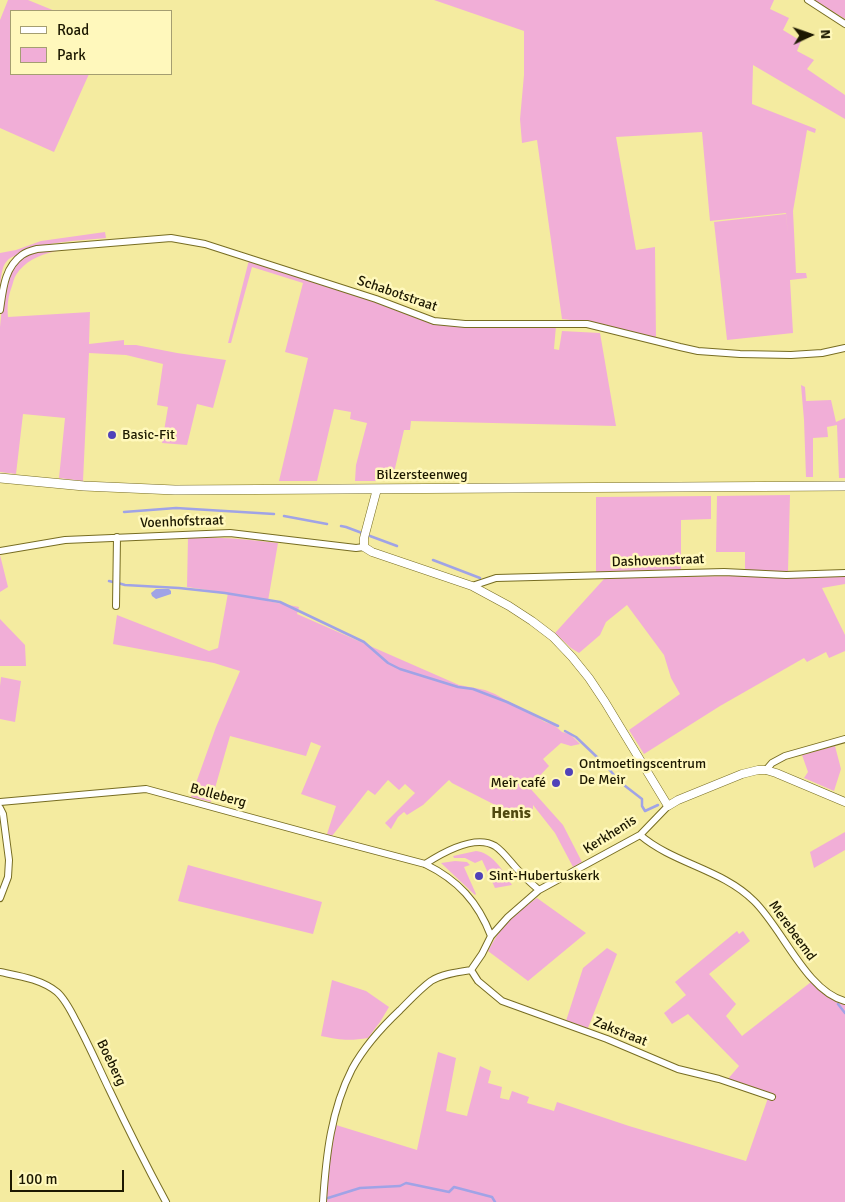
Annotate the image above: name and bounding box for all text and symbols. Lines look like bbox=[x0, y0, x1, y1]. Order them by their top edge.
legend bbox=[10, 10, 172, 75]
north arrow bbox=[785, 10, 835, 60]
text: Road bbox=[57, 21, 89, 39]
text: N bbox=[817, 29, 834, 40]
text: Park bbox=[57, 46, 86, 64]
street label: Schabotstraat bbox=[355, 272, 439, 316]
place label: Basic-Fit bbox=[122, 427, 175, 443]
marker: Basic-Fit bbox=[106, 429, 118, 441]
street label: Bilzersteenweg bbox=[376, 467, 468, 483]
street label: Voenhofstraat bbox=[140, 512, 224, 532]
street label: Dashovenstraat bbox=[611, 551, 705, 571]
place label: Ontmoetingscentrum De Meir bbox=[579, 756, 706, 789]
marker: Ontmoetingscentrum De Meir bbox=[563, 766, 575, 778]
place label: Meir café bbox=[490, 775, 546, 791]
marker: Meir café bbox=[550, 777, 562, 789]
street label: Bolleberg bbox=[188, 780, 248, 812]
district label: Henis bbox=[491, 804, 531, 824]
street label: Kerkhenis bbox=[580, 812, 640, 858]
place label: Sint-Hubertuskerk bbox=[489, 868, 600, 884]
marker: Sint-Hubertuskerk bbox=[473, 870, 485, 882]
street label: Merebeemd bbox=[765, 898, 819, 964]
street label: Zakstraat bbox=[591, 1014, 649, 1050]
street label: Boeberg bbox=[93, 1037, 129, 1089]
scale bar bbox=[12, 1160, 126, 1192]
text: 100 m bbox=[18, 1170, 58, 1188]

